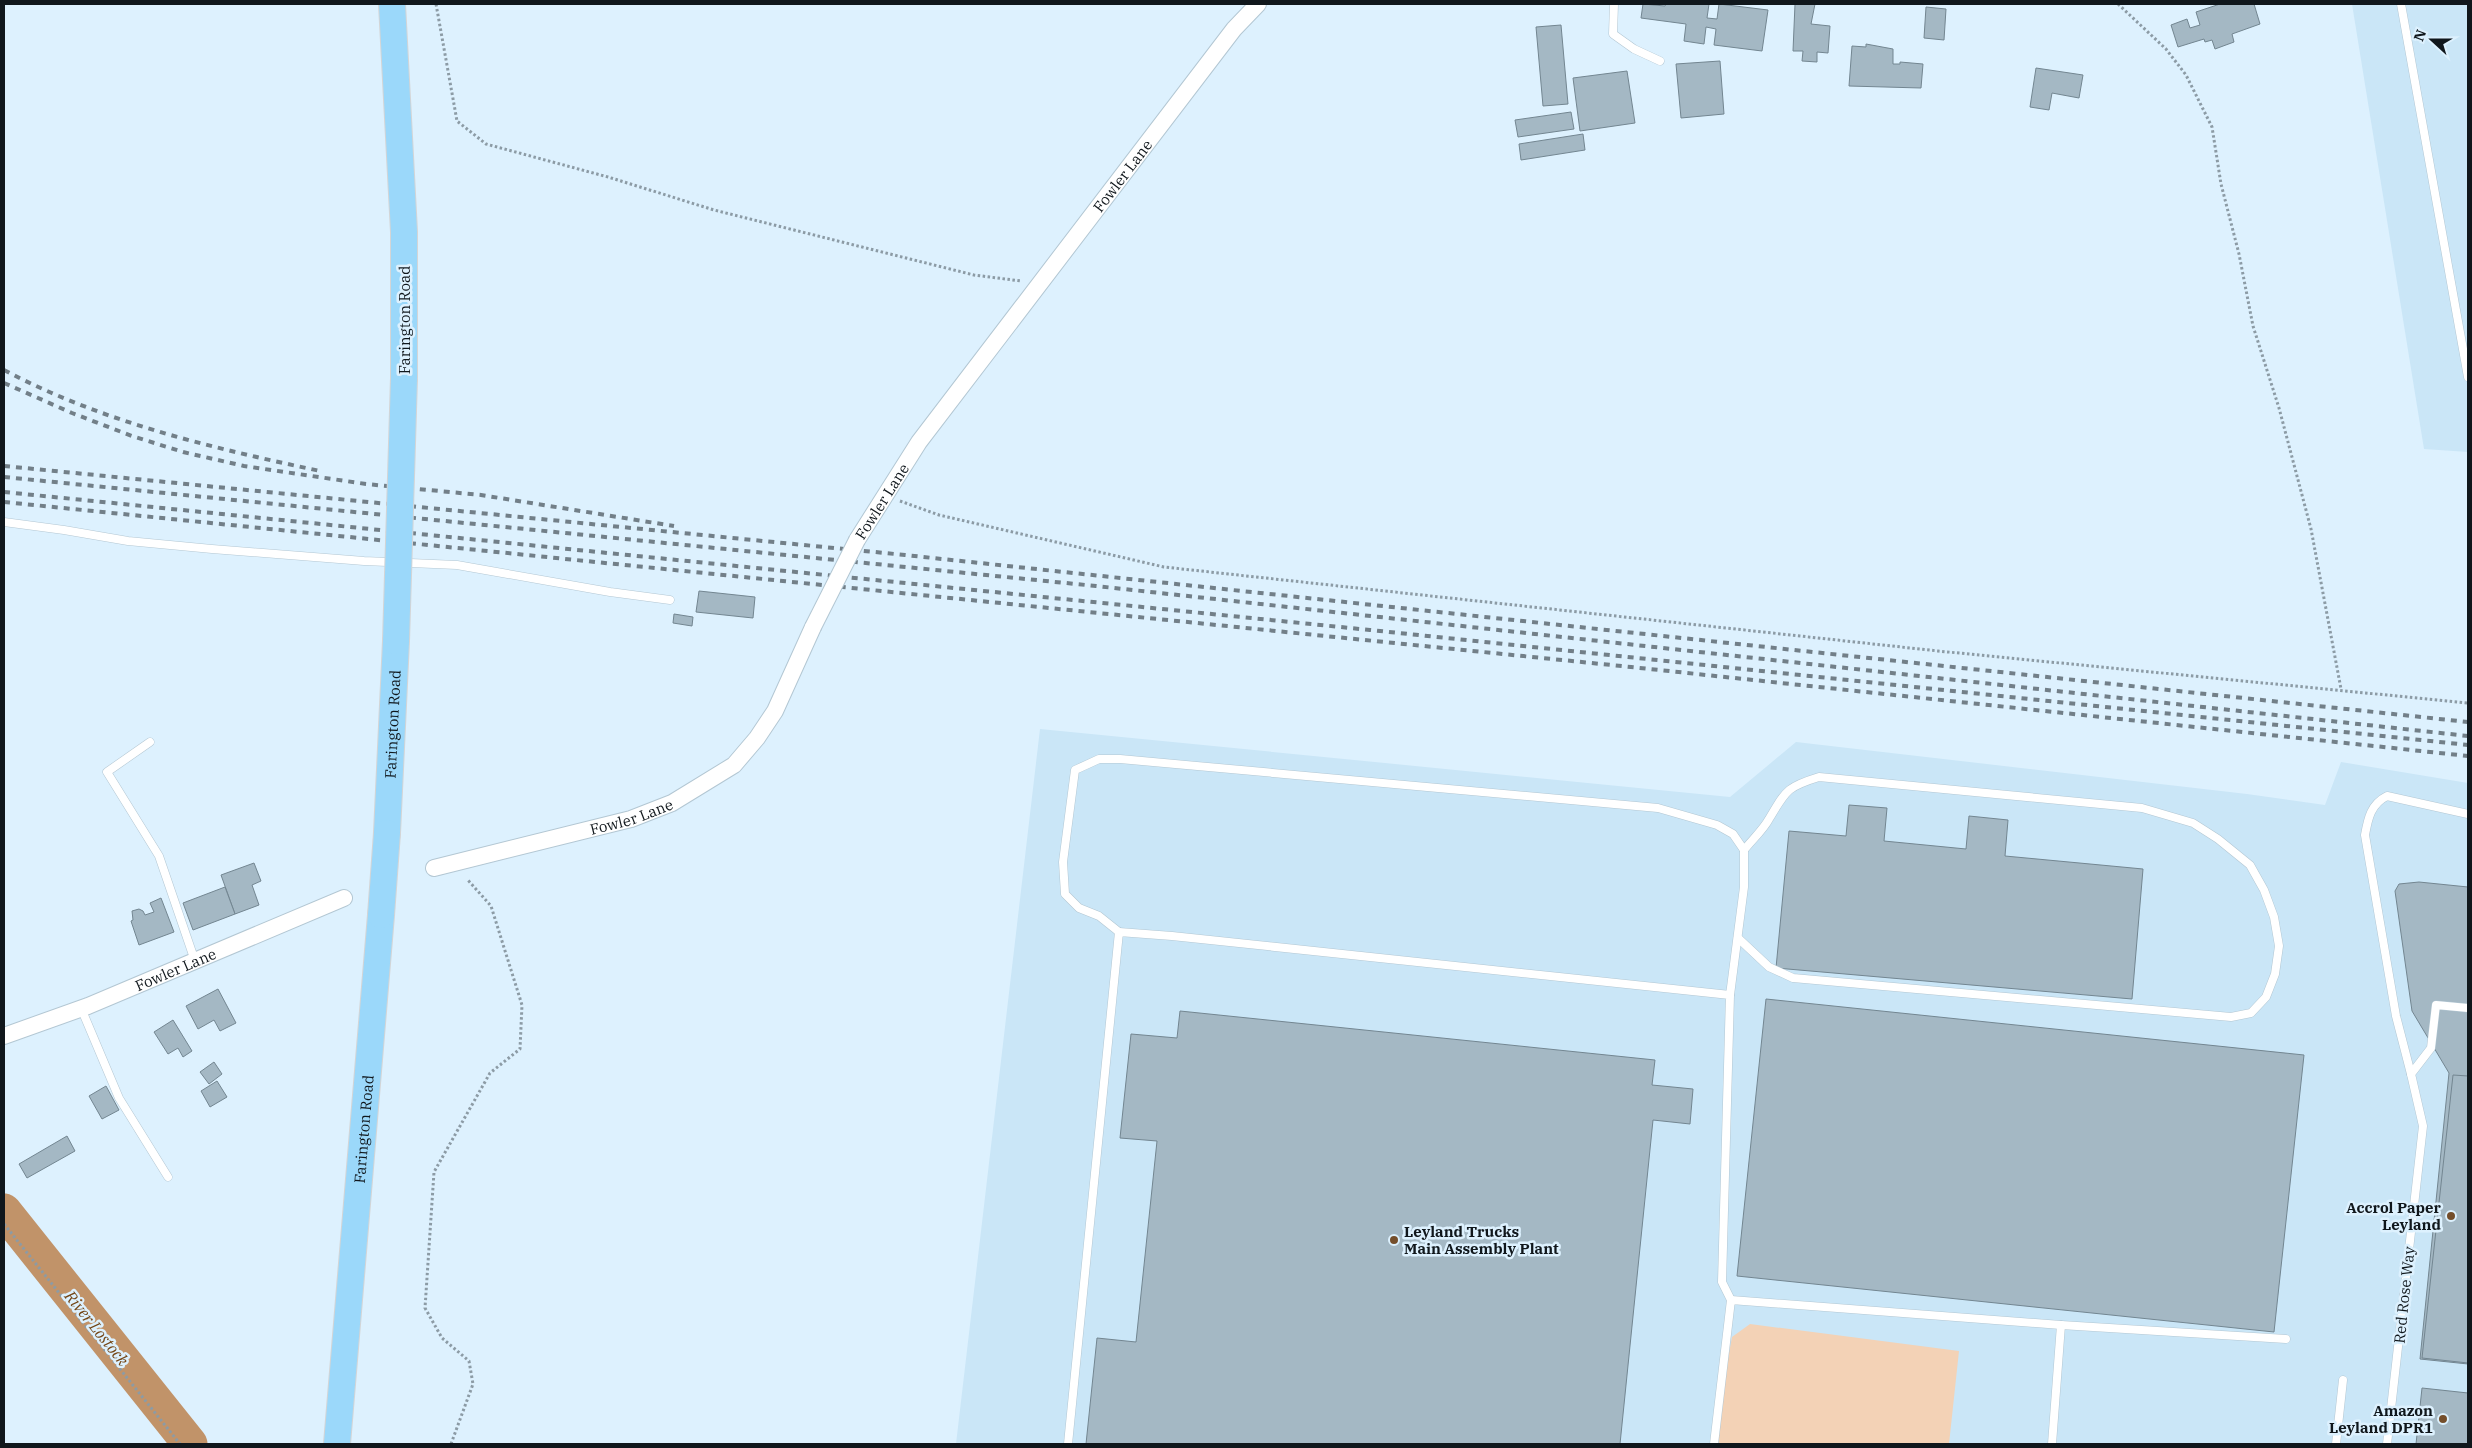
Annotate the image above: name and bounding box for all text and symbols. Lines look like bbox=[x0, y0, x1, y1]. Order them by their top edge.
north arrow bbox=[2407, 15, 2457, 65]
text: N bbox=[2409, 27, 2430, 44]
street label: Fowler Lane bbox=[1088, 136, 1156, 216]
street label: Farington Road bbox=[395, 266, 414, 374]
street label: Fowler Lane bbox=[851, 460, 913, 543]
street label: Farington Road bbox=[380, 669, 404, 779]
street label: Fowler Lane bbox=[588, 794, 676, 838]
street label: Fowler Lane bbox=[132, 944, 219, 995]
street label: Farington Road bbox=[349, 1074, 377, 1184]
place label: Accrol Paper Leyland bbox=[2346, 1198, 2442, 1234]
marker: Accrol Paper Leyland bbox=[2445, 1210, 2457, 1222]
place label: Leyland Trucks Main Assembly Plant bbox=[1404, 1222, 1559, 1258]
marker: Leyland Trucks Main Assembly Plant bbox=[1388, 1234, 1400, 1246]
street label: Red Rose Way bbox=[2389, 1246, 2419, 1344]
water label: River Lostock bbox=[60, 1286, 134, 1370]
place label: Amazon Leyland DPR1 bbox=[2329, 1401, 2433, 1437]
marker: Amazon Leyland DPR1 bbox=[2437, 1413, 2449, 1425]

